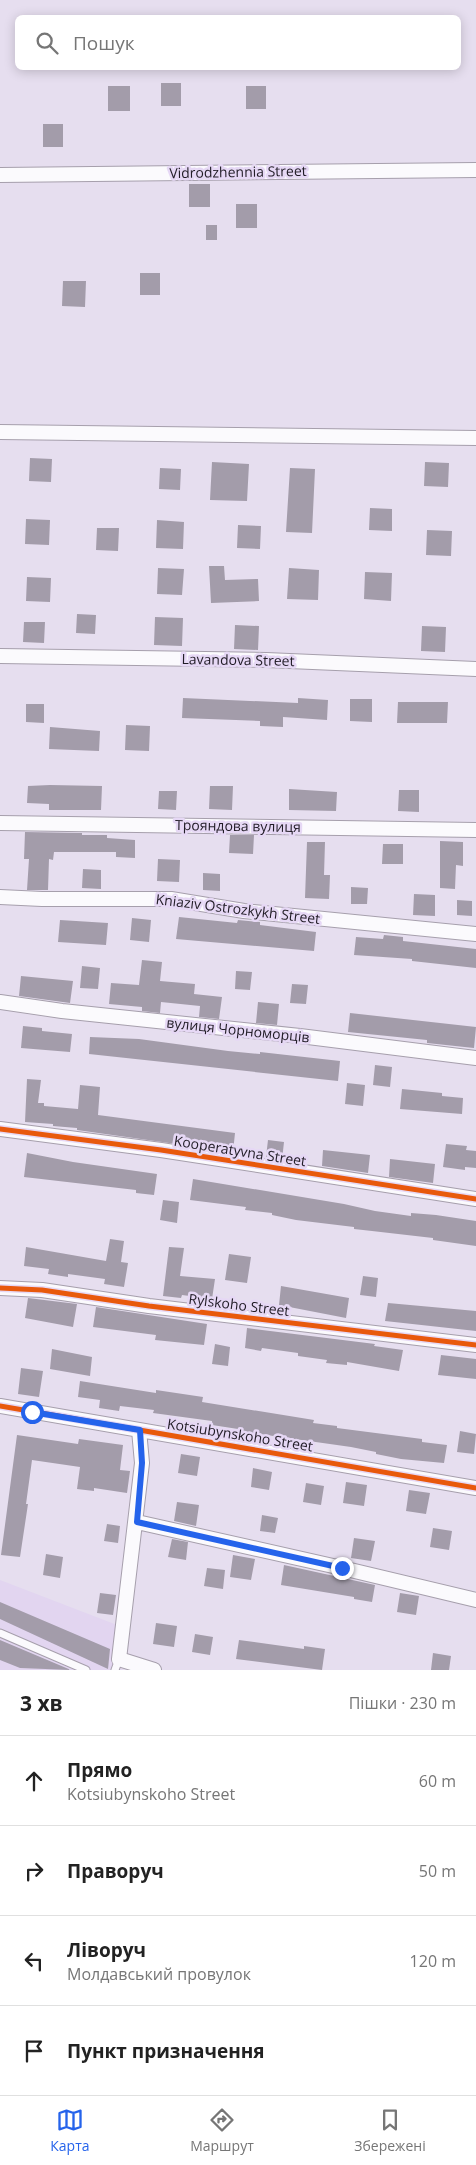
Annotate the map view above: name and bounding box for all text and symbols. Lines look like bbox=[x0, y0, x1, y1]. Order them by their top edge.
search box bbox=[15, 15, 461, 70]
icon: search bbox=[33, 29, 61, 57]
text: Пошук bbox=[73, 30, 135, 56]
street label: Vidrodzhennia Street bbox=[169, 161, 307, 182]
street label: Lavandova Street bbox=[181, 649, 295, 670]
street label: Трояндова вулиця bbox=[175, 815, 301, 836]
street label: Kniaziv Ostrozkykh Street bbox=[155, 889, 321, 928]
street label: вулиця Чорноморців bbox=[166, 1013, 310, 1046]
street label: Kooperatyvna Street bbox=[173, 1131, 307, 1170]
street label: Rylskoho Street bbox=[188, 1289, 291, 1320]
route start bbox=[21, 1401, 44, 1424]
street label: Kotsiubynskoho Street bbox=[166, 1414, 314, 1455]
route end bbox=[331, 1557, 354, 1580]
text: 3 хв bbox=[20, 1689, 63, 1717]
text: Пішки · 230 m bbox=[349, 1692, 456, 1714]
text: Прямо bbox=[67, 1757, 132, 1783]
icon: ahead bbox=[20, 1767, 48, 1795]
text: 60 m bbox=[419, 1770, 456, 1792]
text: Kotsiubynskoho Street bbox=[67, 1783, 235, 1805]
icon: right bbox=[20, 1857, 48, 1885]
text: Праворуч bbox=[67, 1858, 164, 1884]
text: 50 m bbox=[419, 1860, 456, 1882]
text: Ліворуч bbox=[67, 1937, 146, 1963]
icon: left bbox=[20, 1947, 48, 1975]
text: 120 m bbox=[410, 1950, 456, 1972]
text: Молдавський провулок bbox=[67, 1963, 251, 1985]
icon: arrive bbox=[20, 2037, 48, 2065]
text: Пункт призначення bbox=[67, 2038, 265, 2064]
tab: Карта bbox=[50, 2106, 90, 2155]
tab: Маршрут bbox=[190, 2106, 254, 2155]
tab: Збережені bbox=[354, 2106, 426, 2155]

